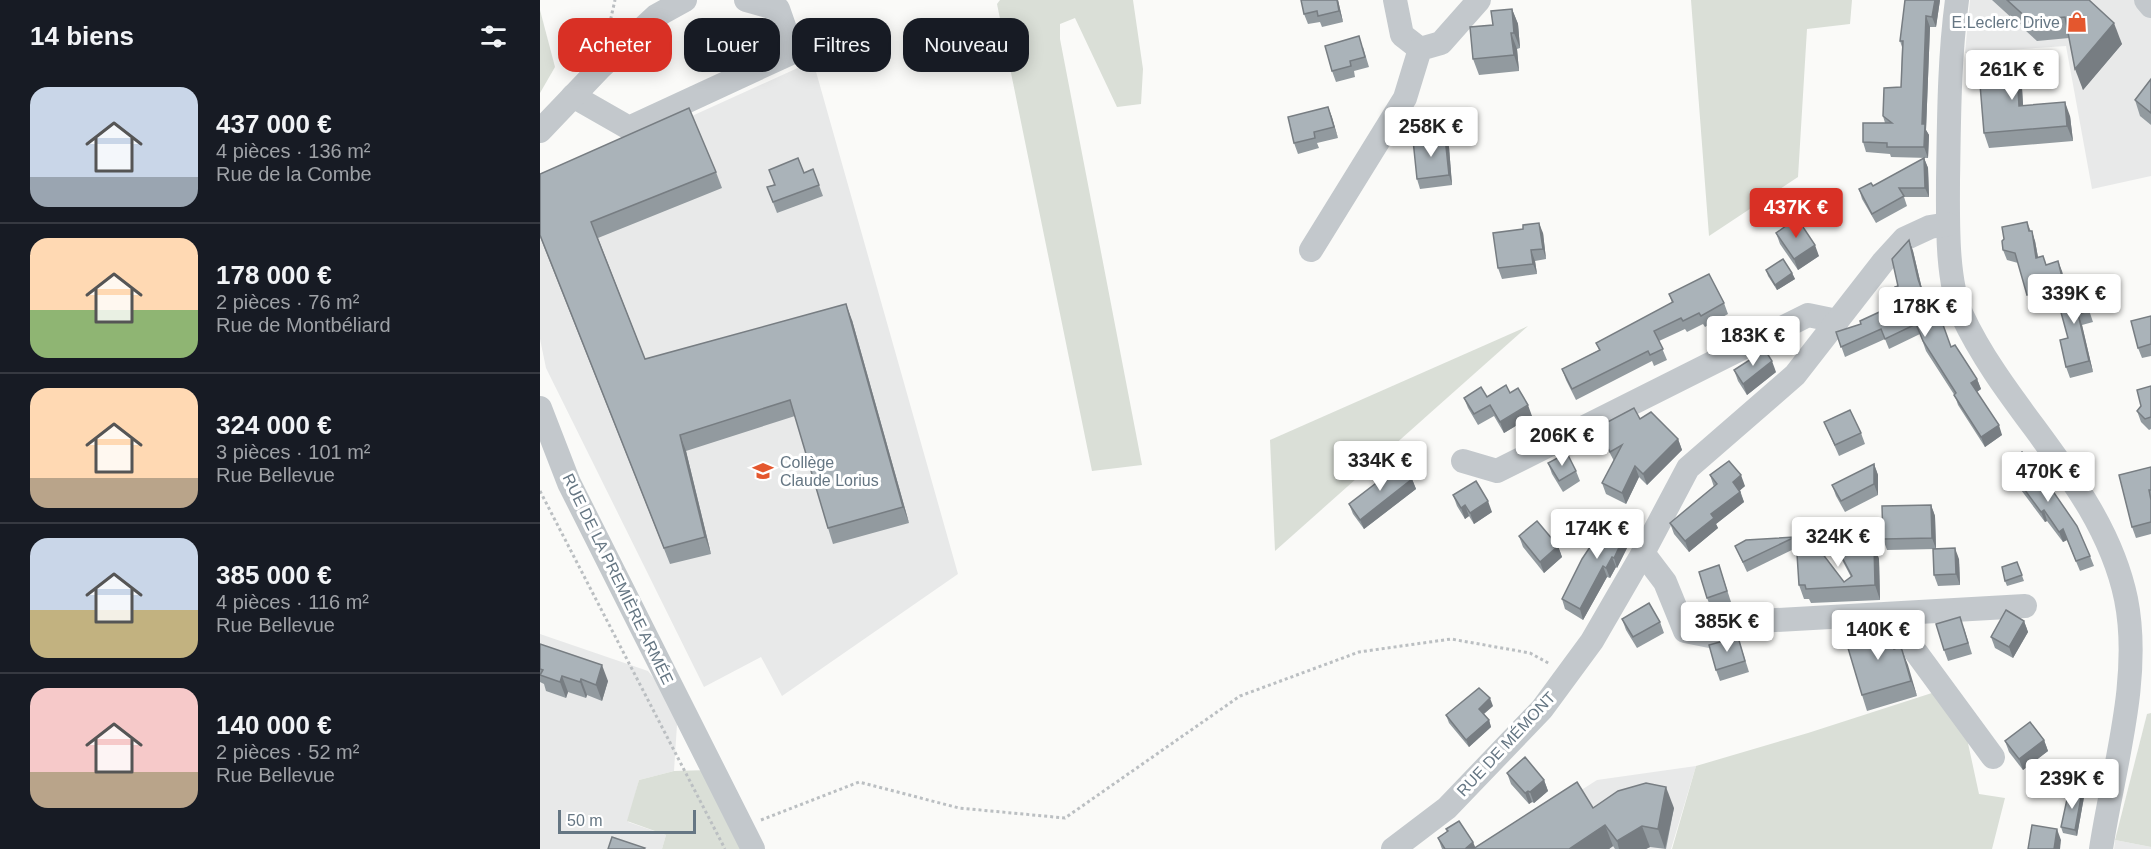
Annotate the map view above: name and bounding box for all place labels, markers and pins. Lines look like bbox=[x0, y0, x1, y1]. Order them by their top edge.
shop icon: E.Leclerc Drive bbox=[2065, 10, 2089, 34]
place label: E.Leclerc Drive bbox=[1952, 14, 2060, 31]
pin: 261K € bbox=[1963, 50, 2061, 101]
pin: 258K € bbox=[1382, 107, 1480, 158]
pin: 437K € bbox=[1747, 188, 1845, 239]
pin: 339K € bbox=[2025, 274, 2123, 325]
pin: 178K € bbox=[1876, 287, 1974, 338]
pin: 183K € bbox=[1704, 316, 1802, 367]
pin: 206K € bbox=[1513, 416, 1611, 467]
pin: 334K € bbox=[1331, 441, 1429, 492]
pin: 470K € bbox=[1999, 452, 2097, 503]
place label: Collège Claude Lorius bbox=[780, 454, 879, 489]
school or university icon: Collège Claude Lorius bbox=[751, 459, 775, 483]
pin: 174K € bbox=[1548, 509, 1646, 560]
pin: 324K € bbox=[1789, 517, 1887, 568]
pin: 385K € bbox=[1678, 602, 1776, 653]
pin: 140K € bbox=[1829, 610, 1927, 661]
pin: 239K € bbox=[2023, 759, 2121, 810]

